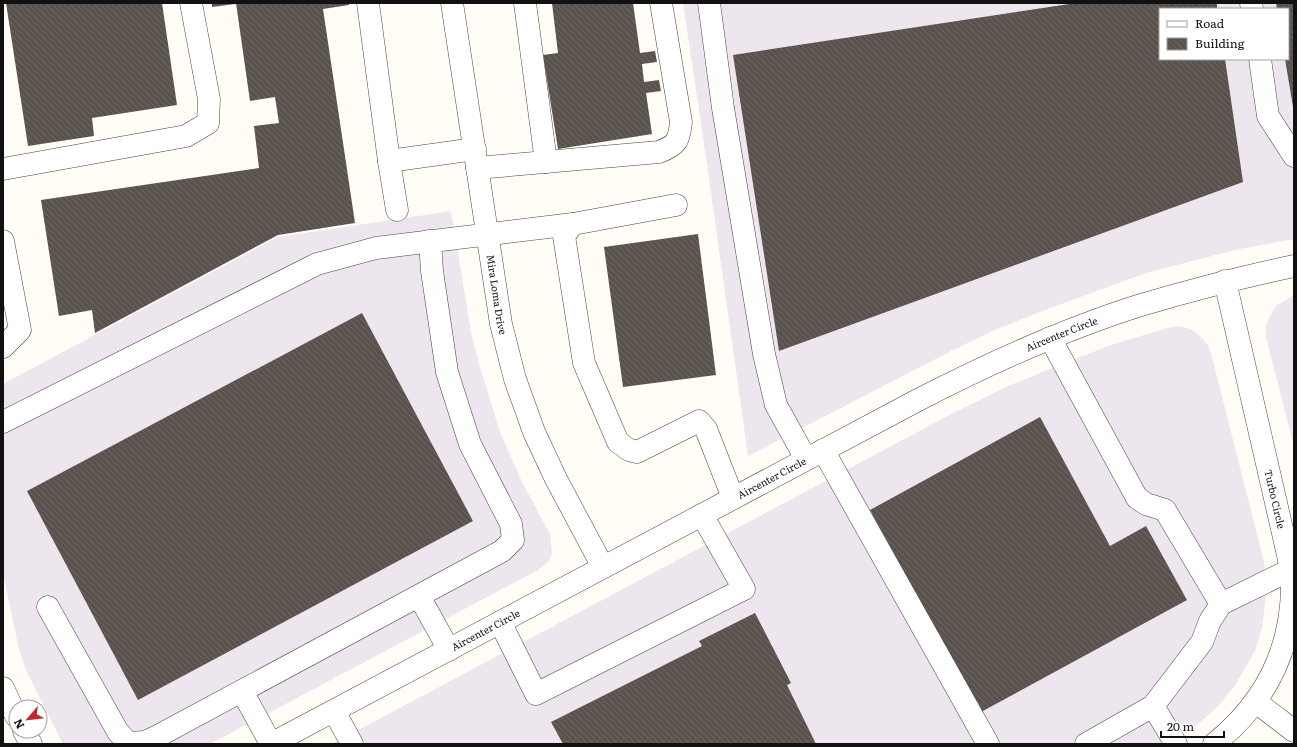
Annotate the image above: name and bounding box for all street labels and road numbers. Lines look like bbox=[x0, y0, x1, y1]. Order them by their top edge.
street label: Mira Loma Drive bbox=[483, 253, 511, 336]
street label: Aircenter Circle bbox=[1023, 312, 1099, 355]
street label: Aircenter Circle bbox=[734, 453, 808, 502]
street label: Turbo Circle bbox=[1261, 468, 1290, 530]
street label: Aircenter Circle bbox=[448, 605, 522, 654]

